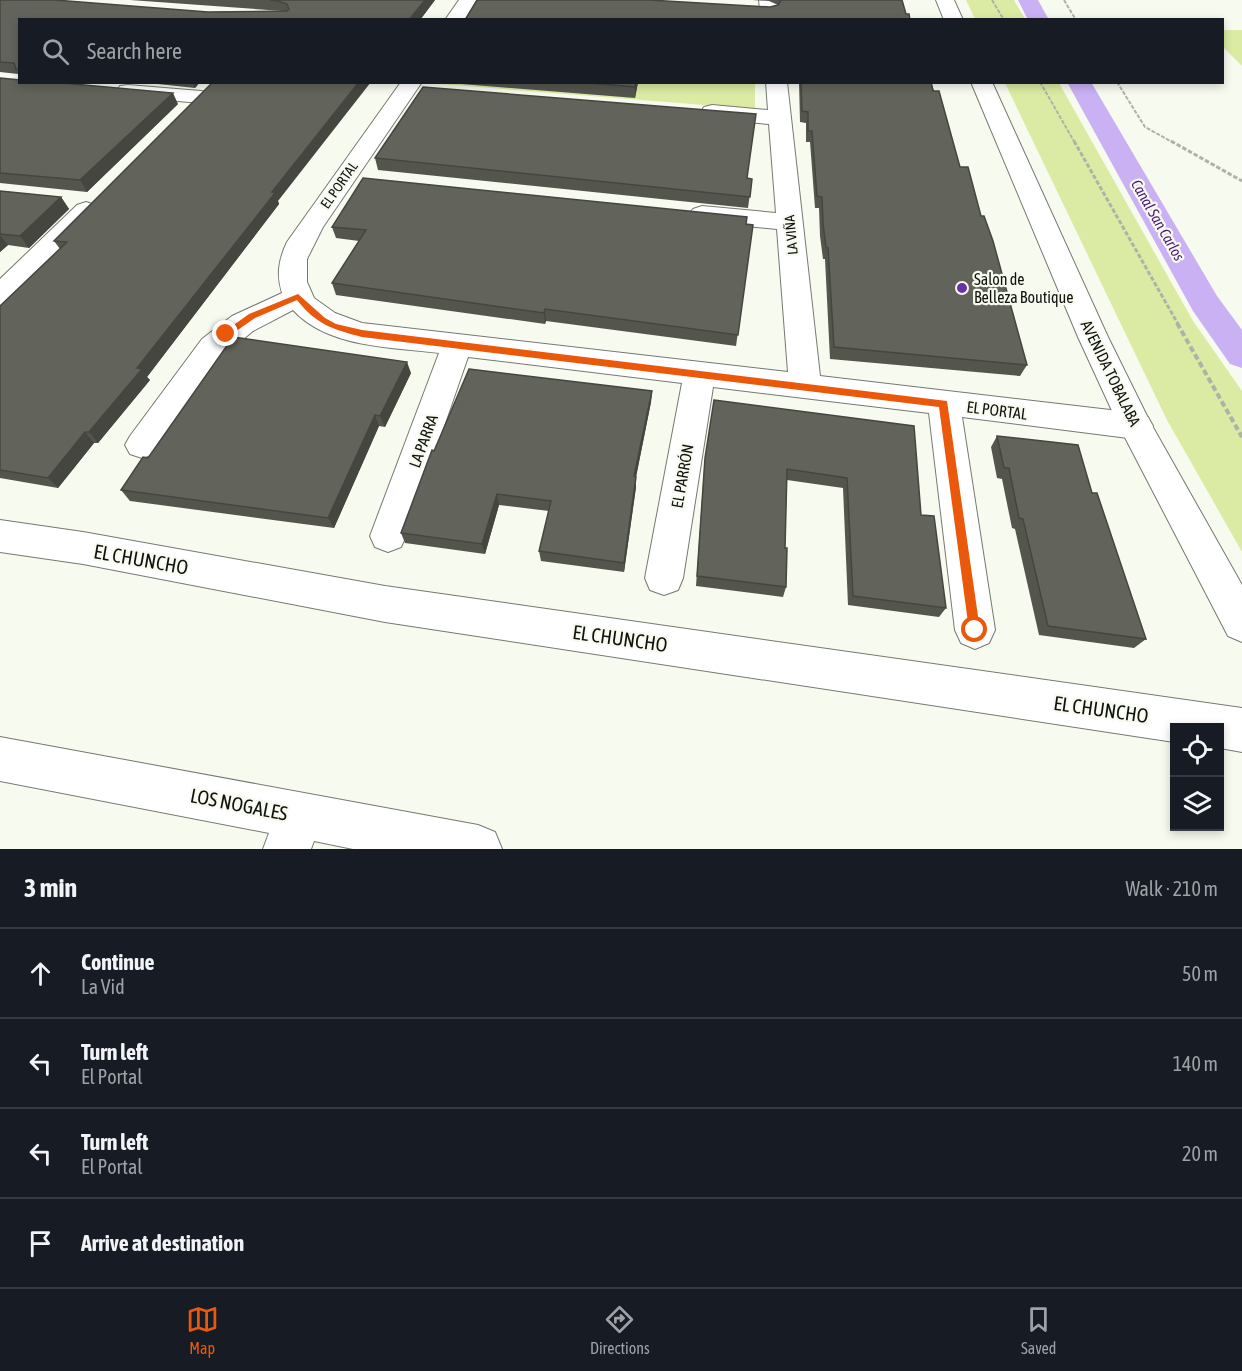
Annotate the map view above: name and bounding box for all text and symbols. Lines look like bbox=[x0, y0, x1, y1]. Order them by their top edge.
search box bbox=[18, 18, 1224, 84]
icon: search bbox=[39, 35, 72, 68]
text: Search here bbox=[87, 38, 182, 64]
street label: EL PORTAL bbox=[317, 158, 361, 211]
water label: Canal San Carlos bbox=[1128, 176, 1188, 264]
street label: LA VIÑA bbox=[781, 214, 801, 255]
place label: Salon de Belleza Boutique bbox=[974, 270, 1074, 307]
marker: Salon de Belleza Boutique bbox=[955, 281, 969, 295]
street label: AVENIDA TOBALABA bbox=[1078, 317, 1144, 429]
route end bbox=[212, 320, 238, 346]
street label: EL PORTAL bbox=[966, 397, 1029, 423]
street label: LA PARRA bbox=[405, 412, 441, 470]
street label: EL PARRÓN bbox=[668, 442, 696, 510]
street label: EL CHUNCHO bbox=[92, 539, 190, 579]
route start bbox=[961, 616, 987, 642]
street label: EL CHUNCHO bbox=[571, 620, 669, 656]
street label: EL CHUNCHO bbox=[1052, 691, 1150, 727]
map controls bbox=[1170, 723, 1224, 831]
button: locate bbox=[1170, 723, 1224, 777]
button: layers bbox=[1170, 777, 1224, 831]
street label: LOS NOGALES bbox=[188, 783, 290, 825]
text: 3 min bbox=[24, 873, 77, 903]
text: Walk · 210 m bbox=[1126, 877, 1218, 900]
text: Continue bbox=[81, 949, 155, 975]
icon: ahead bbox=[24, 957, 57, 990]
text: 50 m bbox=[1182, 962, 1218, 985]
text: La Vid bbox=[81, 975, 125, 998]
text: Turn left bbox=[81, 1039, 148, 1065]
icon: left bbox=[24, 1047, 57, 1080]
text: 140 m bbox=[1173, 1052, 1218, 1075]
text: El Portal bbox=[81, 1065, 143, 1088]
text: Turn left bbox=[81, 1129, 148, 1155]
icon: left bbox=[24, 1137, 57, 1170]
text: 20 m bbox=[1182, 1142, 1218, 1165]
text: El Portal bbox=[81, 1155, 143, 1178]
icon: arrive bbox=[24, 1227, 57, 1260]
text: Arrive at destination bbox=[81, 1230, 244, 1256]
tab: Map bbox=[186, 1303, 219, 1357]
tab: Directions bbox=[590, 1303, 650, 1357]
tab: Saved bbox=[1021, 1303, 1056, 1357]

